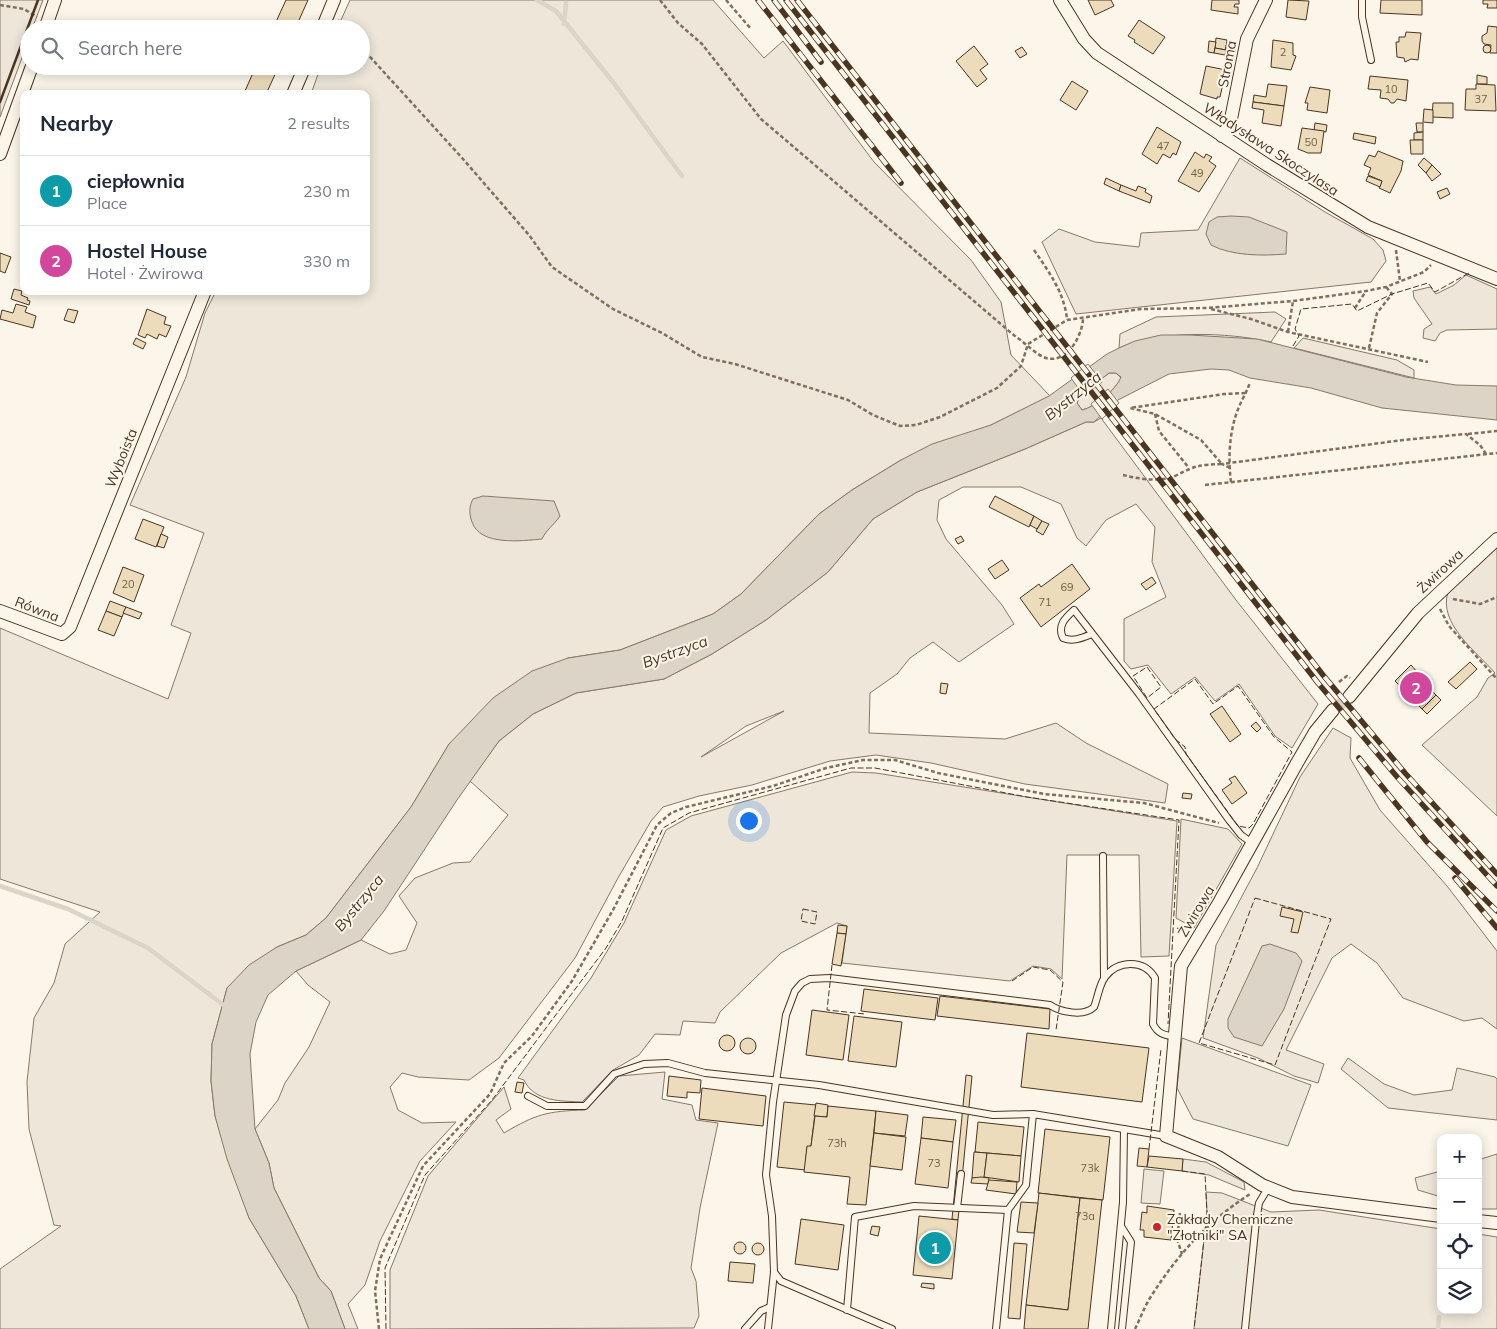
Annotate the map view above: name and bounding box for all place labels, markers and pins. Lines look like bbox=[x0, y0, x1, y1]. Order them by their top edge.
pin: 2 bbox=[1400, 669, 1432, 707]
place label: Zakłady Chemiczne "Złotniki" SA bbox=[1167, 1210, 1293, 1244]
marker: Zakłady Chemiczne "Złotniki" SA bbox=[1151, 1221, 1163, 1233]
pin: 1 bbox=[919, 1229, 951, 1267]

